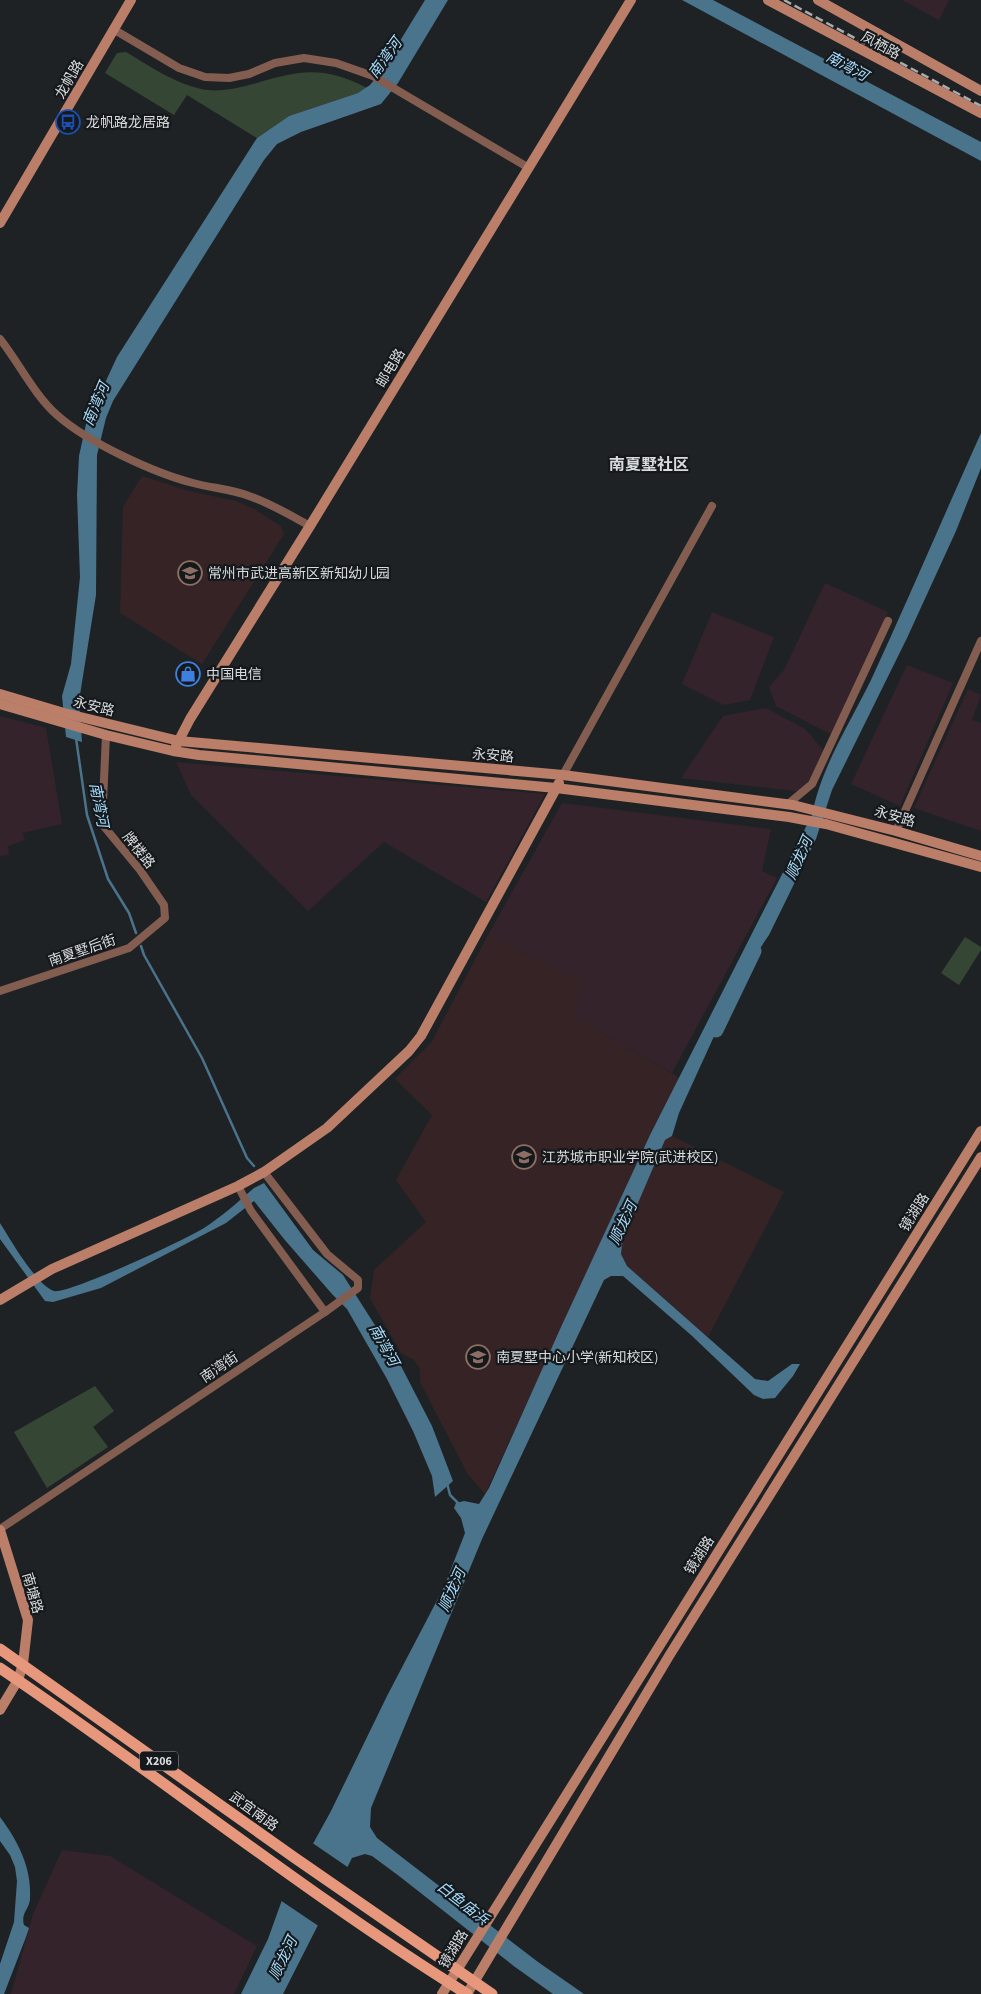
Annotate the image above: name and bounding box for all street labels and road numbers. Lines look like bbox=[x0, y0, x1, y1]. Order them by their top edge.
street label: 凤栖路 bbox=[857, 27, 904, 65]
street label: 龙帆路 bbox=[51, 56, 89, 103]
street label: 邮电路 bbox=[371, 345, 410, 392]
street label: 永安路 bbox=[71, 692, 117, 722]
street label: 永安路 bbox=[471, 744, 515, 768]
street label: 永安路 bbox=[872, 802, 918, 832]
street label: 牌楼路 bbox=[117, 828, 159, 873]
street label: 南夏墅后街 bbox=[46, 930, 119, 972]
street label: 镜湖路 bbox=[895, 1189, 934, 1236]
street label: 南湾街 bbox=[197, 1348, 243, 1388]
street label: 镜湖路 bbox=[680, 1532, 719, 1579]
street label: 南塘路 bbox=[17, 1570, 47, 1616]
road number: X206 bbox=[140, 1752, 178, 1770]
street label: 武宜南路 bbox=[225, 1787, 282, 1836]
street label: 镜湖路 bbox=[434, 1926, 473, 1973]

